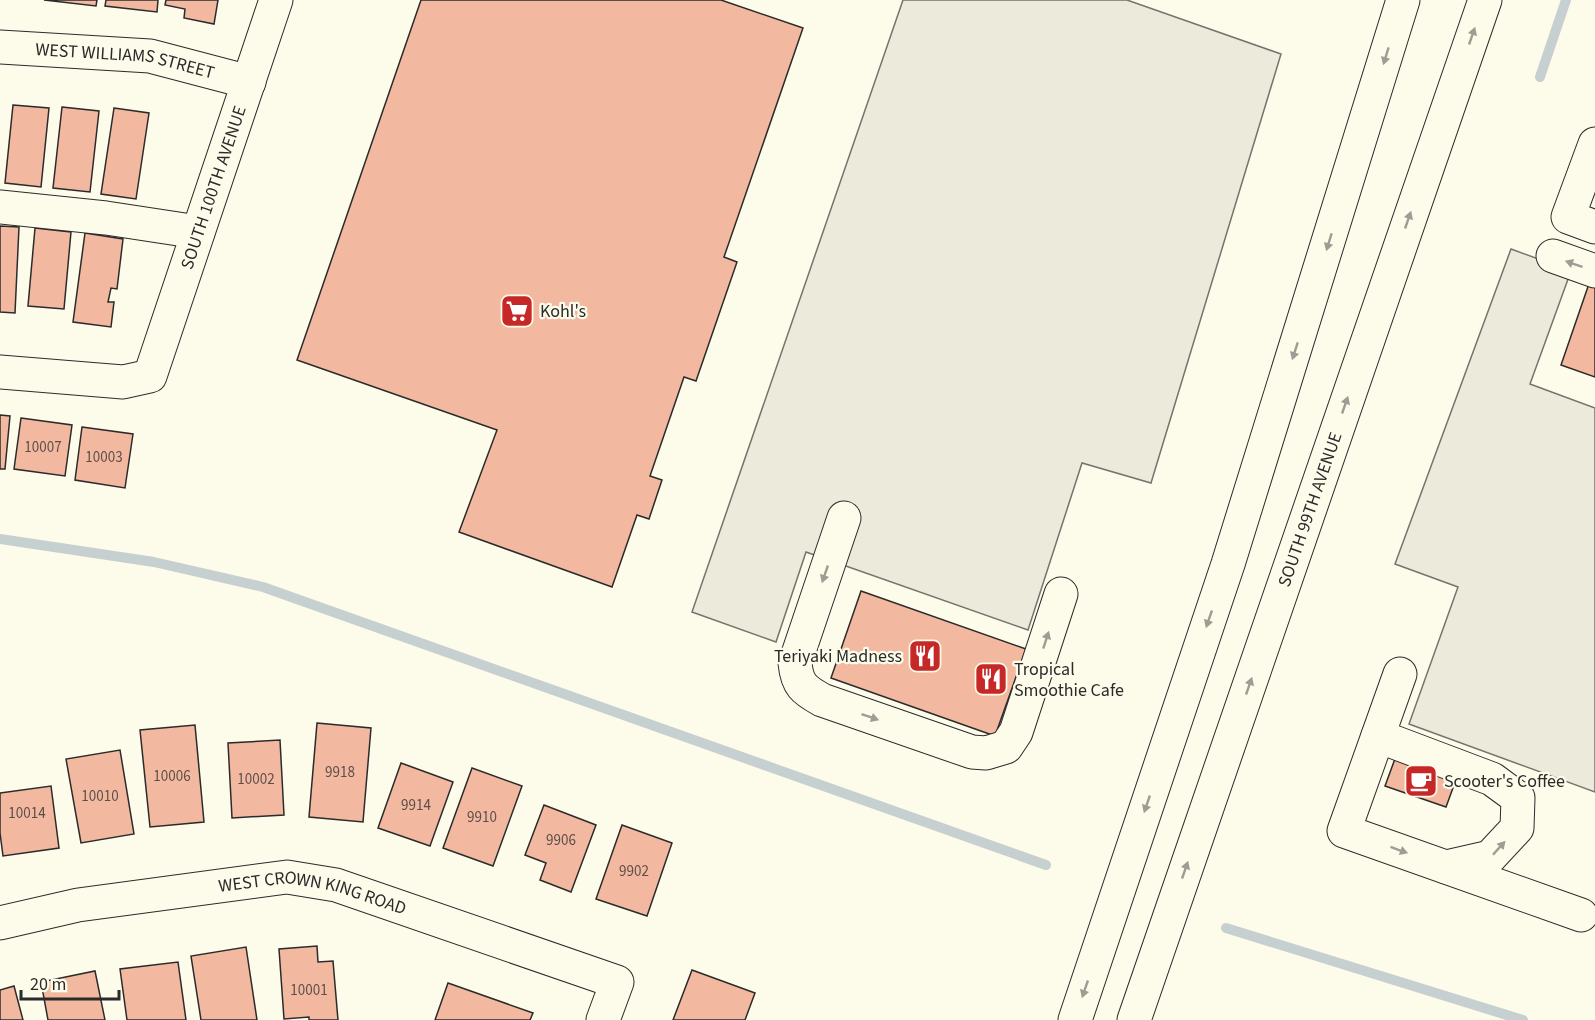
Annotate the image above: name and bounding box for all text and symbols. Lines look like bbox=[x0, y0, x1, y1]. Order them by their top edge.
one-way arrow bbox=[1468, 27, 1478, 45]
street label: WEST WILLIAMS STREET bbox=[35, 37, 218, 86]
one-way arrow bbox=[1381, 47, 1390, 65]
street label: SOUTH 100TH AVENUE bbox=[175, 102, 253, 273]
one-way arrow bbox=[1404, 211, 1413, 229]
one-way arrow bbox=[1324, 233, 1333, 251]
one-way arrow bbox=[1565, 258, 1583, 268]
supermarket icon: Kohl's bbox=[499, 293, 535, 329]
place label: Kohl's bbox=[540, 299, 586, 324]
one-way arrow bbox=[1290, 342, 1299, 360]
one-way arrow bbox=[1341, 396, 1350, 414]
street label: SOUTH 99TH AVENUE bbox=[1272, 429, 1348, 590]
house number: 10007 bbox=[24, 437, 62, 458]
house number: 10003 bbox=[85, 447, 123, 468]
one-way arrow bbox=[820, 565, 830, 583]
one-way arrow bbox=[1204, 610, 1213, 628]
one-way arrow bbox=[1042, 631, 1051, 649]
restaurant icon: Teriyaki Madness bbox=[907, 638, 943, 674]
place label: Teriyaki Madness bbox=[774, 644, 902, 669]
place label: Tropical Smoothie Cafe bbox=[1014, 657, 1124, 703]
restaurant icon: Tropical Smoothie Cafe bbox=[973, 661, 1009, 697]
one-way arrow bbox=[1245, 676, 1255, 694]
one-way arrow bbox=[861, 713, 879, 722]
house number: 9918 bbox=[325, 762, 355, 783]
cafe icon: Scooter's Coffee bbox=[1403, 763, 1439, 799]
house number: 10006 bbox=[153, 766, 191, 787]
house number: 10002 bbox=[237, 769, 275, 790]
place label: Scooter's Coffee bbox=[1444, 769, 1565, 794]
house number: 10010 bbox=[81, 786, 119, 807]
house number: 9914 bbox=[401, 795, 431, 816]
one-way arrow bbox=[1142, 795, 1151, 813]
house number: 10014 bbox=[8, 803, 46, 824]
house number: 9910 bbox=[467, 807, 497, 828]
house number: 9906 bbox=[546, 830, 576, 851]
one-way arrow bbox=[1492, 840, 1506, 855]
one-way arrow bbox=[1390, 846, 1408, 856]
house number: 9902 bbox=[619, 861, 649, 882]
one-way arrow bbox=[1181, 861, 1191, 879]
street label: WEST CROWN KING ROAD bbox=[217, 865, 410, 921]
scale bar bbox=[21, 963, 118, 1001]
text: 20 m bbox=[30, 972, 66, 997]
house number: 10001 bbox=[290, 980, 328, 1001]
one-way arrow bbox=[1080, 980, 1090, 998]

